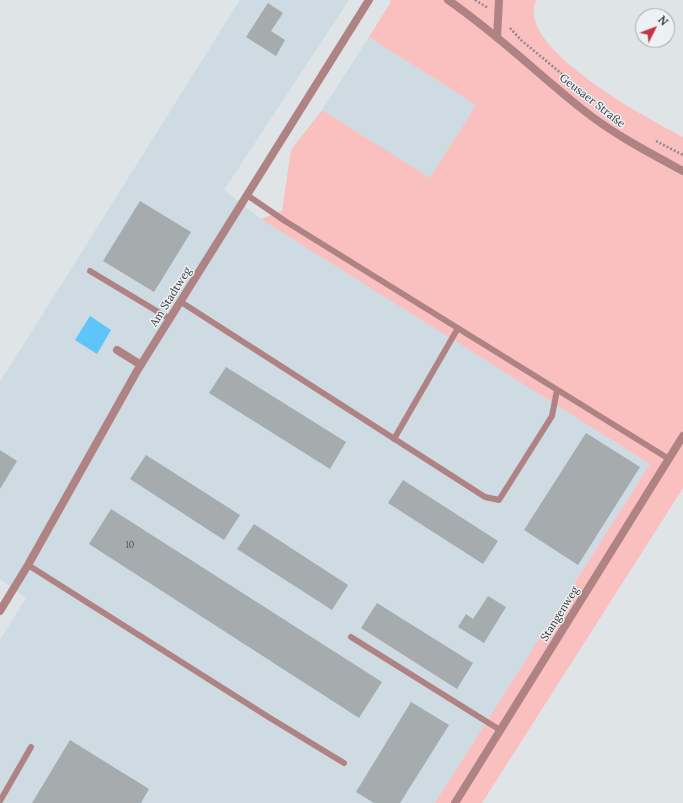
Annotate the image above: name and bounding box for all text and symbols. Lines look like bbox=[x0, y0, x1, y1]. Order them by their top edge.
north arrow bbox=[635, 8, 675, 48]
text: N bbox=[655, 13, 671, 28]
street label: Geusaer Straße bbox=[557, 71, 627, 131]
street label: Am Stadtweg bbox=[148, 265, 194, 329]
house number: 10 bbox=[126, 540, 134, 550]
street label: Stangenweg bbox=[538, 584, 582, 644]

